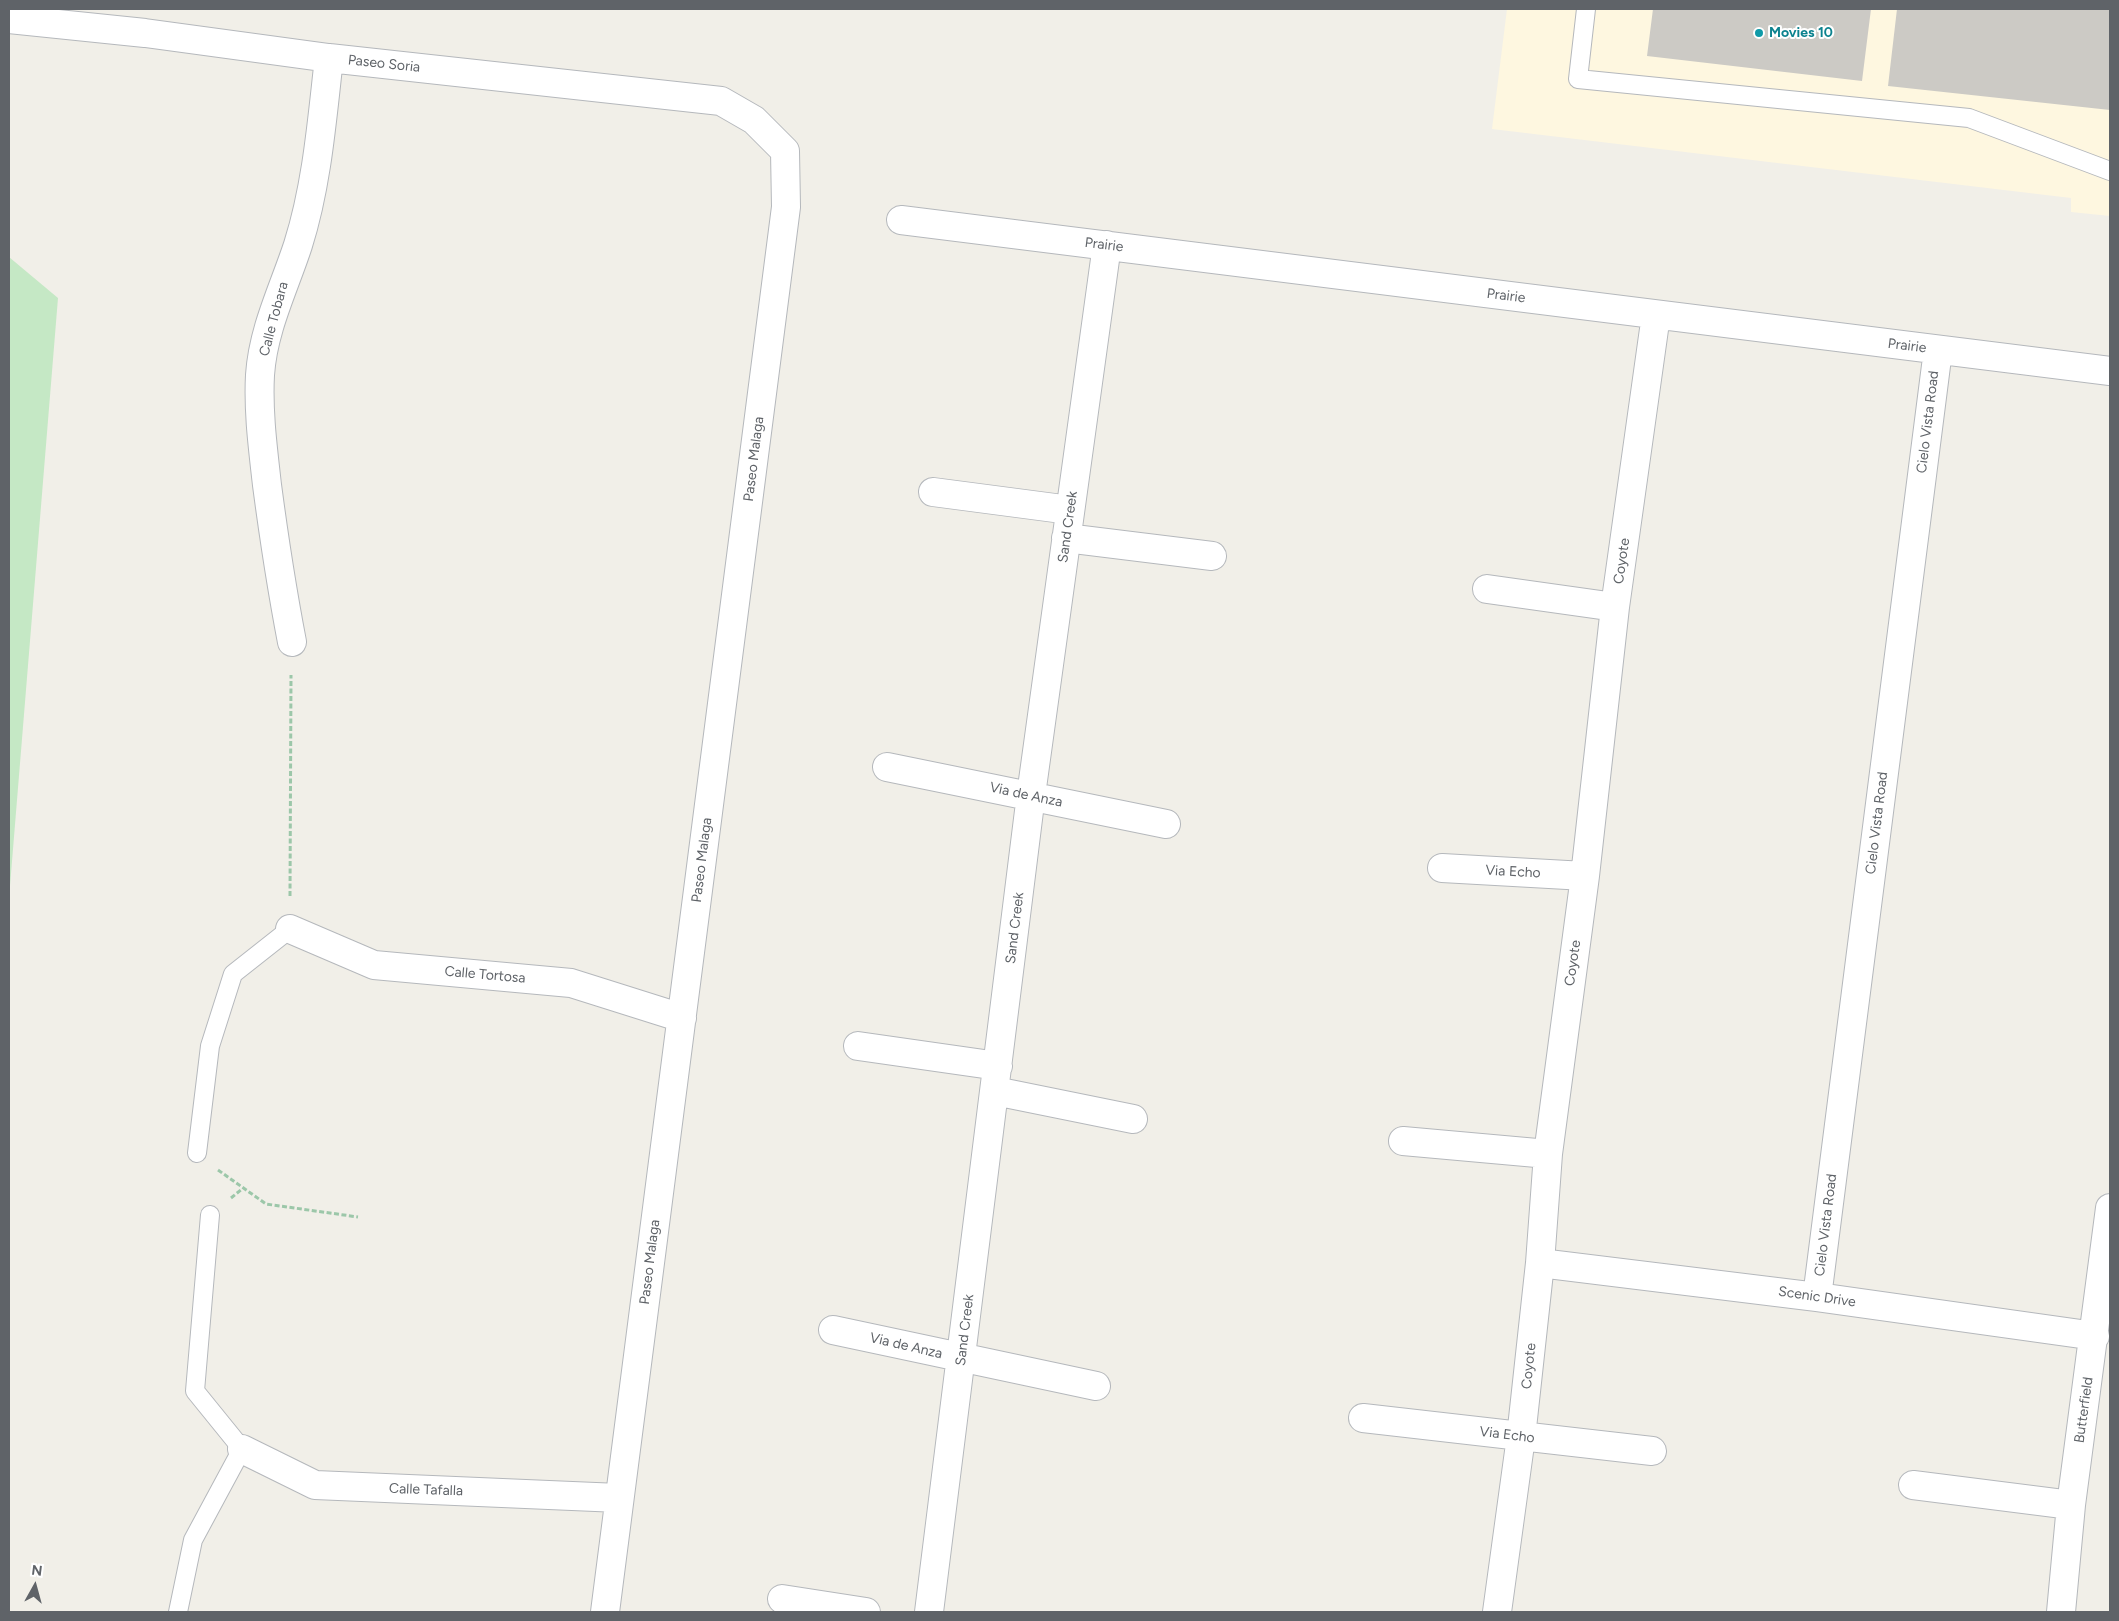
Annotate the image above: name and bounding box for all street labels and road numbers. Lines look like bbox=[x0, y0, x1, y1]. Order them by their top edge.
street label: Paseo Soria bbox=[347, 52, 421, 76]
street label: Prairie bbox=[1084, 234, 1124, 256]
street label: Calle Tobara bbox=[256, 280, 292, 358]
street label: Prairie bbox=[1486, 285, 1526, 307]
street label: Prairie bbox=[1887, 335, 1927, 357]
street label: Cielo Vista Road bbox=[1913, 370, 1943, 474]
street label: Paseo Malaga bbox=[740, 416, 768, 502]
street label: Sand Creek bbox=[1055, 490, 1081, 564]
street label: Coyote bbox=[1610, 537, 1634, 585]
street label: Cielo Vista Road bbox=[1862, 771, 1892, 875]
street label: Via de Anza bbox=[988, 779, 1064, 811]
street label: Paseo Malaga bbox=[688, 817, 716, 903]
street label: Via Echo bbox=[1485, 862, 1541, 882]
street label: Sand Creek bbox=[1002, 891, 1028, 965]
street label: Coyote bbox=[1561, 939, 1585, 987]
street label: Calle Tortosa bbox=[444, 963, 526, 987]
street label: Cielo Vista Road bbox=[1811, 1173, 1841, 1277]
street label: Paseo Malaga bbox=[636, 1219, 664, 1305]
street label: Scenic Drive bbox=[1777, 1283, 1857, 1311]
street label: Sand Creek bbox=[952, 1293, 978, 1367]
street label: Via de Anza bbox=[868, 1329, 944, 1363]
street label: Coyote bbox=[1518, 1342, 1540, 1390]
street label: Butterfield bbox=[2071, 1376, 2097, 1444]
street label: Via Echo bbox=[1479, 1423, 1535, 1447]
street label: Calle Tafalla bbox=[389, 1480, 463, 1500]

